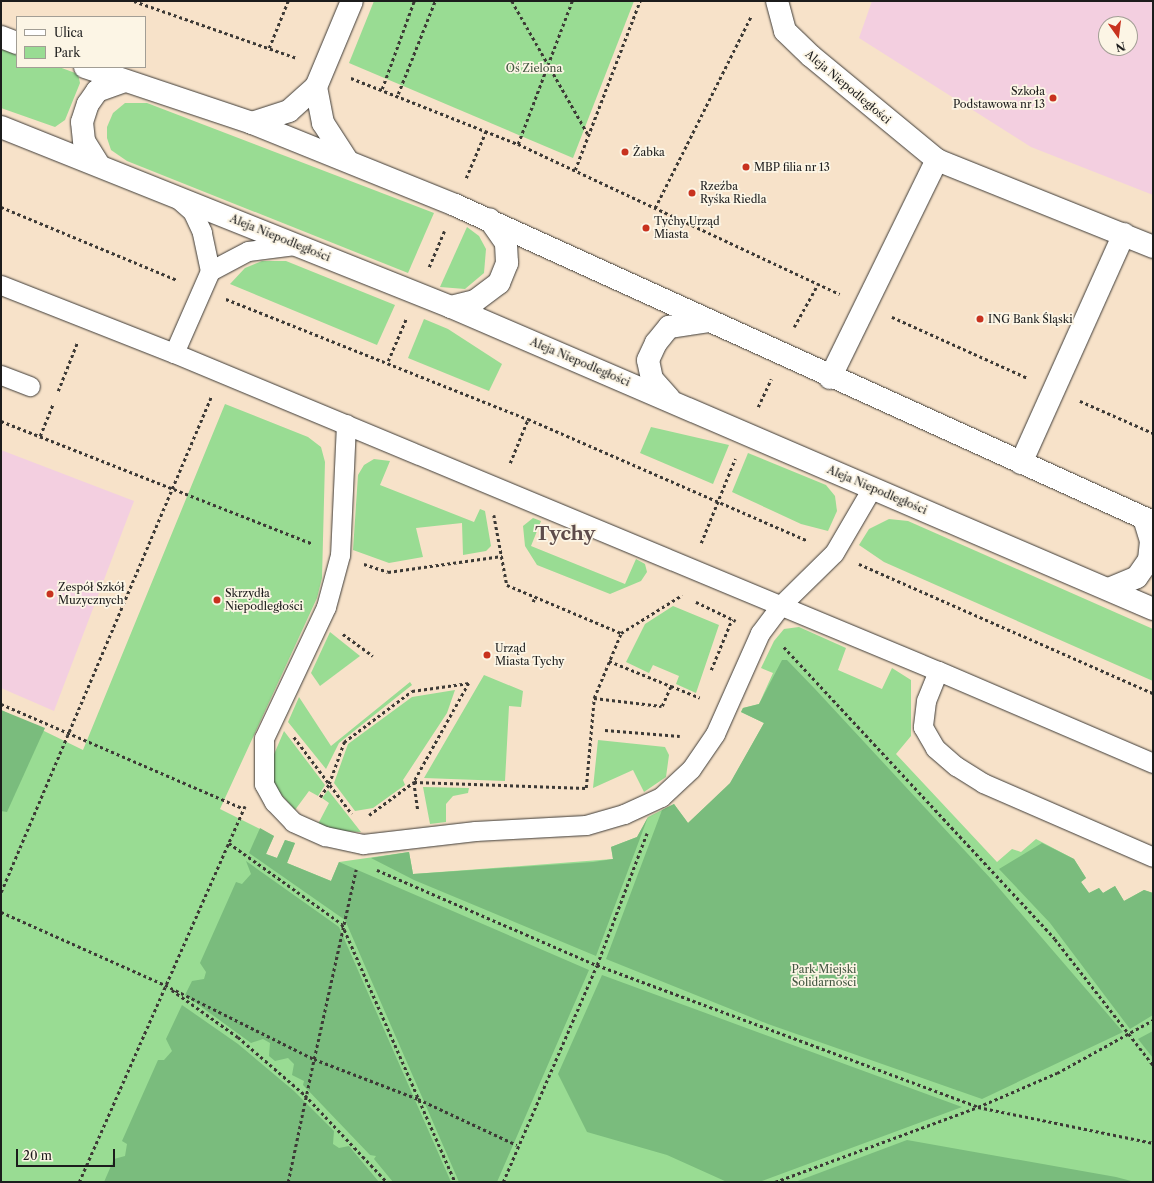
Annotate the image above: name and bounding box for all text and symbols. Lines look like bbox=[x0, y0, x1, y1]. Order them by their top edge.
legend bbox=[16, 16, 146, 68]
north arrow bbox=[1098, 16, 1138, 56]
text: Ulica bbox=[54, 25, 83, 40]
text: N bbox=[1114, 39, 1127, 55]
text: Park bbox=[54, 45, 80, 60]
street label: Aleja Niepodległości bbox=[803, 47, 893, 127]
park label: Oś Zielona bbox=[506, 61, 562, 75]
place label: Szkoła Podstawowa nr 13 bbox=[953, 85, 1045, 111]
marker: Szkoła Podstawowa nr 13 bbox=[1048, 93, 1058, 103]
place label: Żabka bbox=[633, 145, 665, 159]
marker: Żabka bbox=[620, 147, 630, 157]
place label: MBP filia nr 13 bbox=[754, 160, 830, 174]
marker: MBP filia nr 13 bbox=[741, 162, 751, 172]
place label: Rzeźba Ryśka Riedla bbox=[700, 180, 767, 206]
marker: Rzeźba Ryśka Riedla bbox=[687, 188, 697, 198]
street label: Aleja Niepodległości bbox=[228, 212, 332, 264]
place label: Tychy Urząd Miasta bbox=[654, 215, 720, 241]
marker: Tychy Urząd Miasta bbox=[641, 223, 651, 233]
place label: ING Bank Śląski bbox=[988, 312, 1073, 326]
marker: ING Bank Śląski bbox=[975, 314, 985, 324]
street label: Aleja Niepodległości bbox=[528, 335, 632, 389]
street label: Aleja Niepodległości bbox=[825, 463, 929, 517]
district label: Tychy bbox=[535, 523, 595, 545]
place label: Zespół Szkół Muzycznych bbox=[58, 581, 124, 607]
place label: Skrzydła Niepodległości bbox=[225, 587, 303, 613]
marker: Zespół Szkół Muzycznych bbox=[45, 589, 55, 599]
marker: Skrzydła Niepodległości bbox=[212, 595, 222, 605]
place label: Urząd Miasta Tychy bbox=[495, 642, 565, 668]
marker: Urząd Miasta Tychy bbox=[482, 650, 492, 660]
park label: Park Miejski Solidarności bbox=[791, 963, 857, 989]
scale bar bbox=[18, 1141, 117, 1167]
text: 20 m bbox=[23, 1148, 52, 1163]

